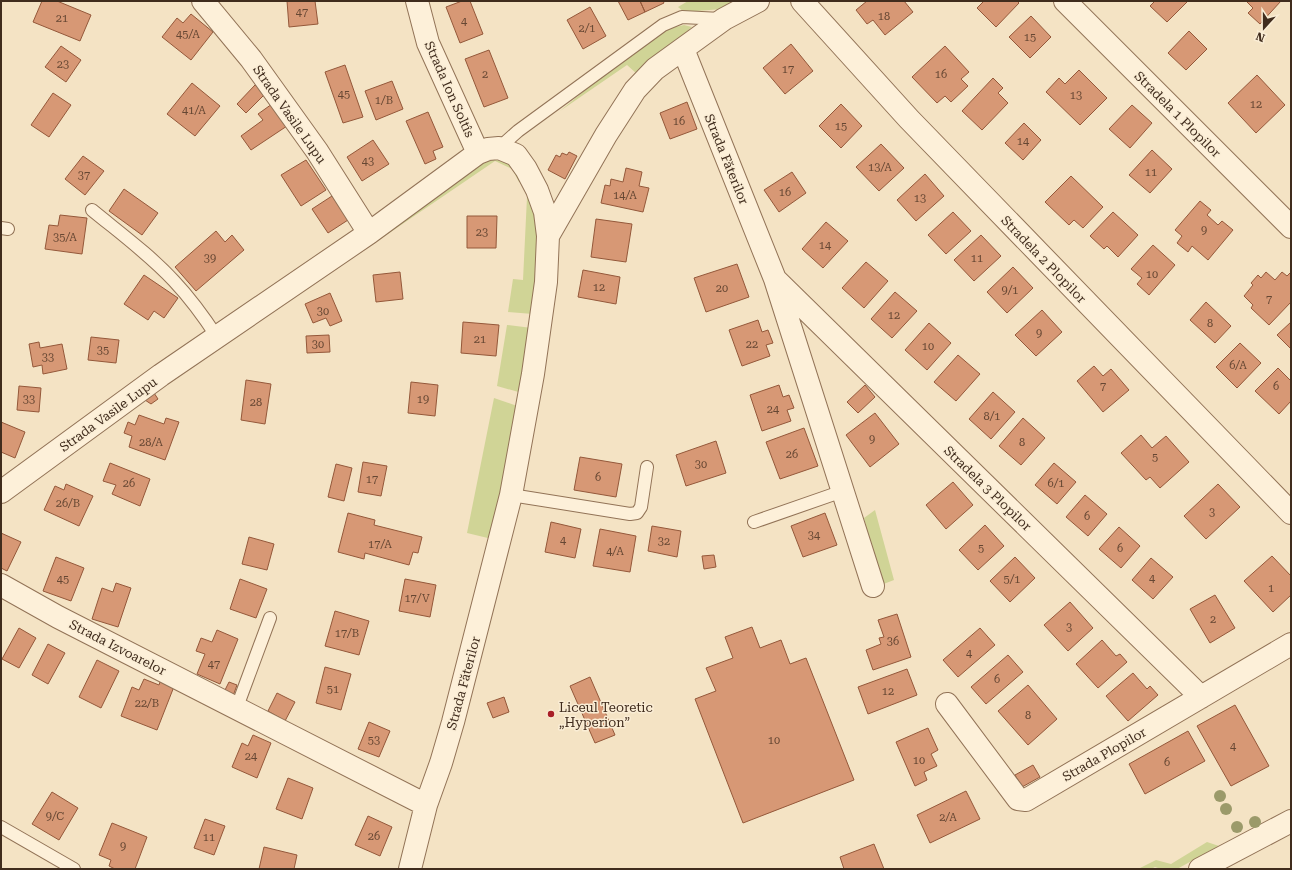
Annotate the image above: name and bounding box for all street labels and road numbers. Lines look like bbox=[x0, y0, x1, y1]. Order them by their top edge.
street label: Strada Ion Soltîs bbox=[422, 39, 477, 140]
street label: Strada Vasile Lupu bbox=[250, 62, 329, 166]
street label: Stradela 1 Plopilor bbox=[1131, 68, 1224, 161]
street label: Strada Făterilor bbox=[702, 112, 752, 207]
street label: Stradela 2 Plopilor bbox=[998, 213, 1090, 307]
street label: Strada Vasile Lupu bbox=[57, 374, 160, 455]
street label: Stradela 3 Plopilor bbox=[941, 443, 1035, 534]
street label: Strada Izvoarelor bbox=[67, 617, 169, 679]
street label: Strada Făterilor bbox=[444, 634, 483, 732]
street label: Strada Plopilor bbox=[1060, 724, 1149, 784]

